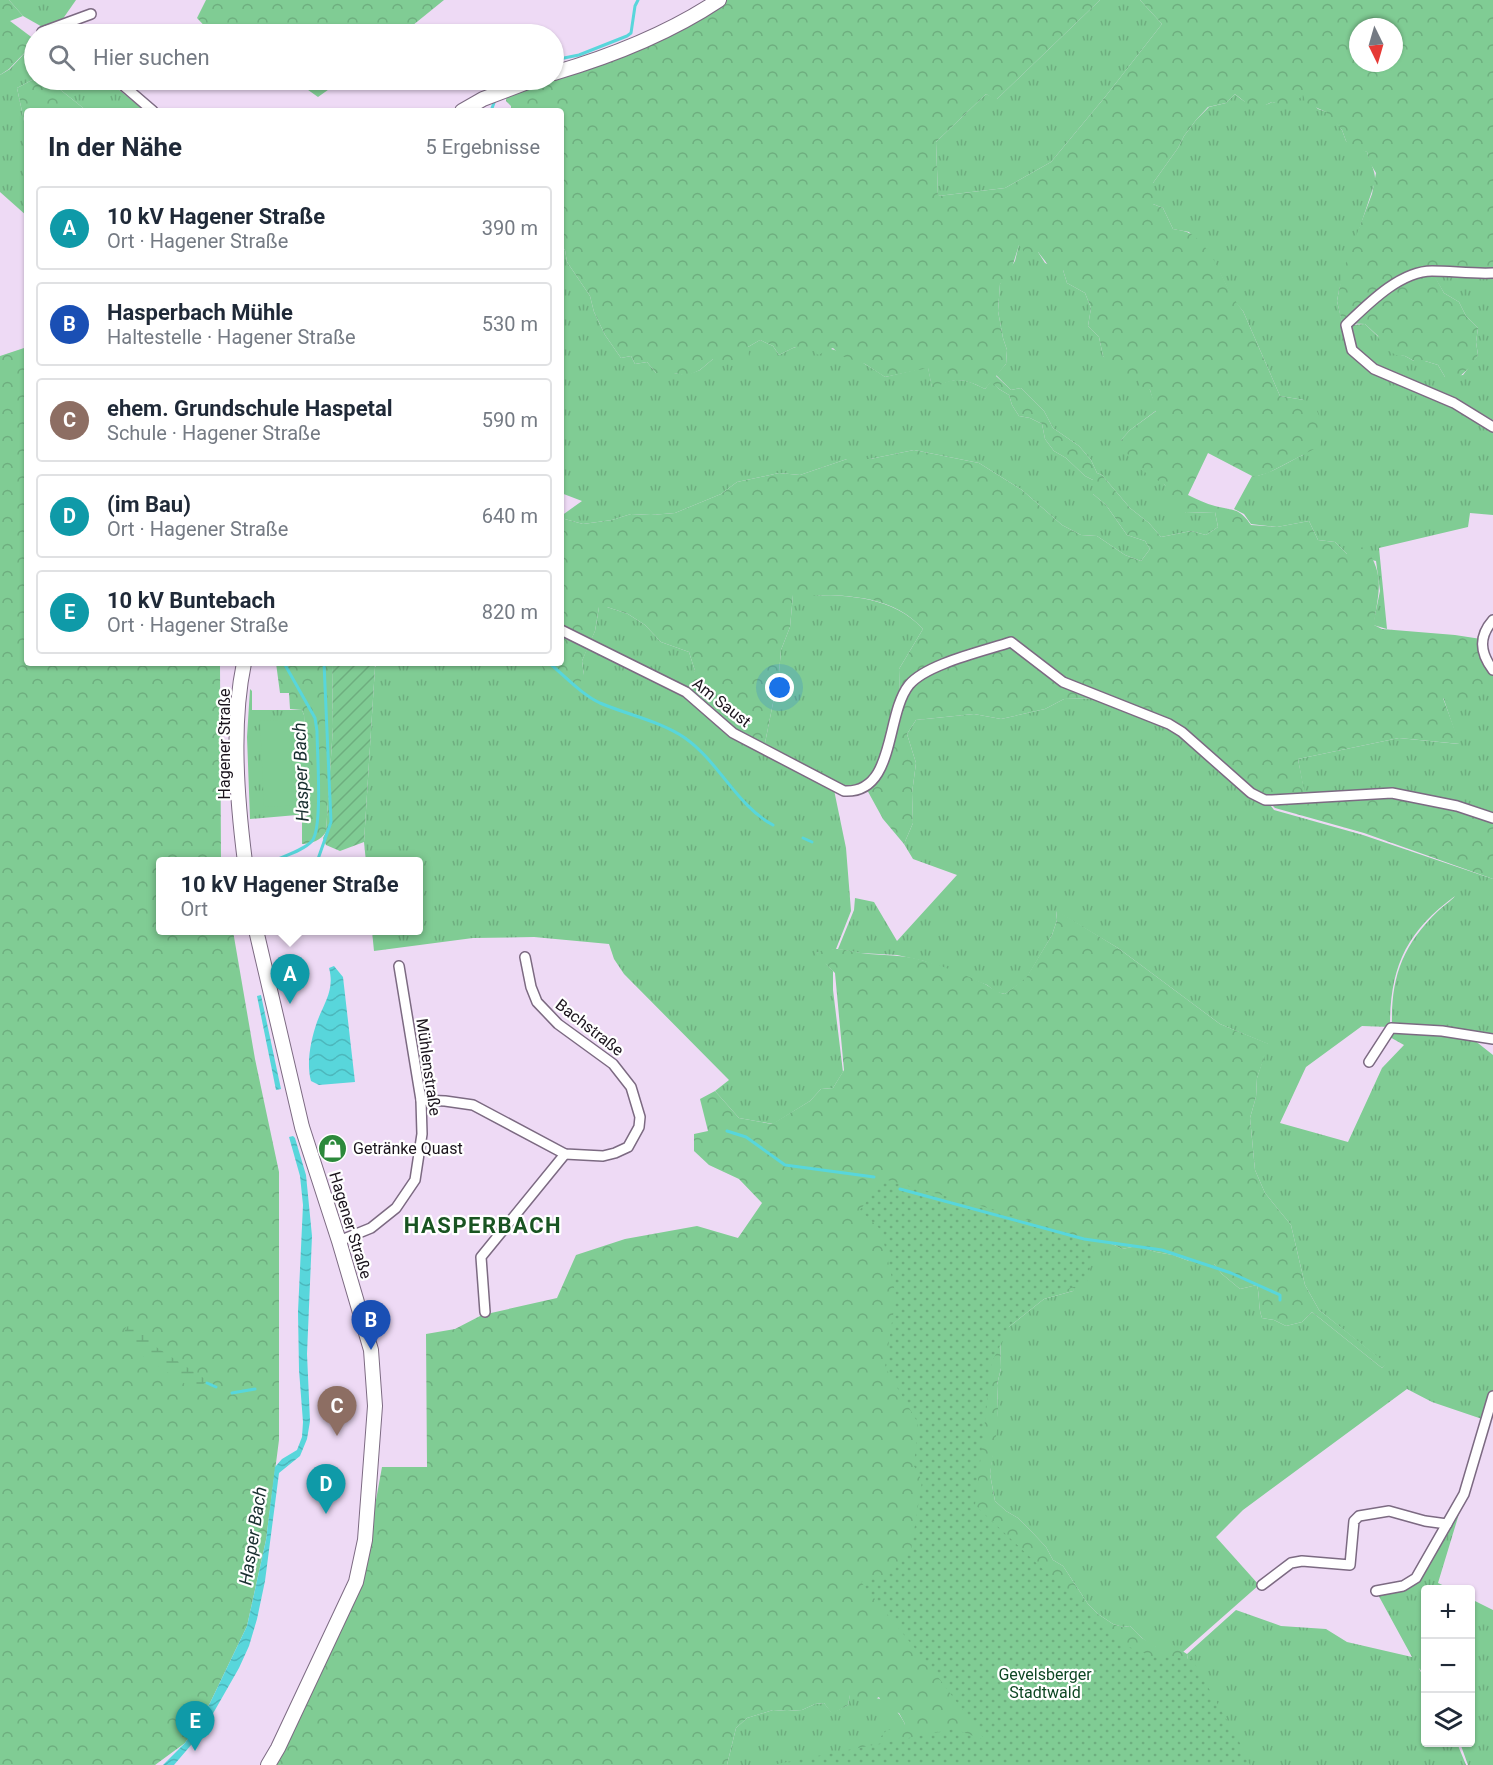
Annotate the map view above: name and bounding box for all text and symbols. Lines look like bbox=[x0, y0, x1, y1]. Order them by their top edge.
north arrow bbox=[1349, 18, 1403, 72]
search box bbox=[24, 24, 564, 90]
icon: search bbox=[45, 41, 78, 74]
text: Hier suchen bbox=[93, 45, 210, 70]
text: In der Nähe bbox=[48, 132, 182, 162]
text: 5 Ergebnisse bbox=[426, 135, 540, 159]
text: 10 kV Hagener Straße bbox=[107, 204, 325, 229]
text: A bbox=[63, 216, 76, 240]
text: 390 m bbox=[482, 216, 538, 240]
text: Ort · Hagener Straße bbox=[107, 229, 288, 253]
text: Hasperbach Mühle bbox=[107, 300, 293, 325]
text: B bbox=[63, 312, 76, 336]
text: 530 m bbox=[482, 312, 538, 336]
text: Haltestelle · Hagener Straße bbox=[107, 325, 356, 349]
text: ehem. Grundschule Haspetal bbox=[107, 396, 393, 421]
text: C bbox=[63, 408, 76, 432]
text: 590 m bbox=[482, 408, 538, 432]
text: Schule · Hagener Straße bbox=[107, 421, 321, 445]
text: (im Bau) bbox=[107, 492, 191, 517]
text: D bbox=[63, 504, 76, 528]
text: 640 m bbox=[482, 504, 538, 528]
text: Ort · Hagener Straße bbox=[107, 517, 288, 541]
text: 10 kV Buntebach bbox=[107, 588, 275, 613]
text: E bbox=[64, 600, 75, 624]
text: 820 m bbox=[482, 600, 538, 624]
text: Ort · Hagener Straße bbox=[107, 613, 288, 637]
your location bbox=[765, 673, 794, 702]
street label: Am Saust bbox=[689, 674, 755, 731]
street label: Hagener Straße bbox=[215, 689, 234, 799]
water label: Hasper Bach bbox=[288, 722, 313, 822]
popup bbox=[156, 857, 423, 935]
text: 10 kV Hagener Straße bbox=[180, 872, 399, 897]
text: Ort bbox=[180, 897, 208, 921]
pin: A bbox=[270, 954, 310, 1004]
street label: Bachstraße bbox=[552, 995, 628, 1060]
street label: Mühlenstraße bbox=[412, 1017, 445, 1117]
shop icon: Getränke Quast bbox=[316, 1132, 348, 1164]
place label: Getränke Quast bbox=[353, 1139, 463, 1158]
street label: Hagener Straße bbox=[325, 1169, 376, 1281]
district label: HASPERBACH bbox=[404, 1213, 562, 1238]
pin: B bbox=[352, 1300, 391, 1350]
pin: C bbox=[318, 1386, 356, 1436]
pin: D bbox=[306, 1464, 346, 1514]
water label: Hasper Bach bbox=[234, 1485, 271, 1587]
map controls bbox=[1421, 1585, 1475, 1747]
button: + bbox=[1421, 1585, 1475, 1639]
button: − bbox=[1421, 1639, 1475, 1693]
park label: Gevelsberger Stadtwald bbox=[998, 1665, 1092, 1702]
button: layers bbox=[1421, 1693, 1475, 1747]
pin: E bbox=[176, 1702, 214, 1751]

